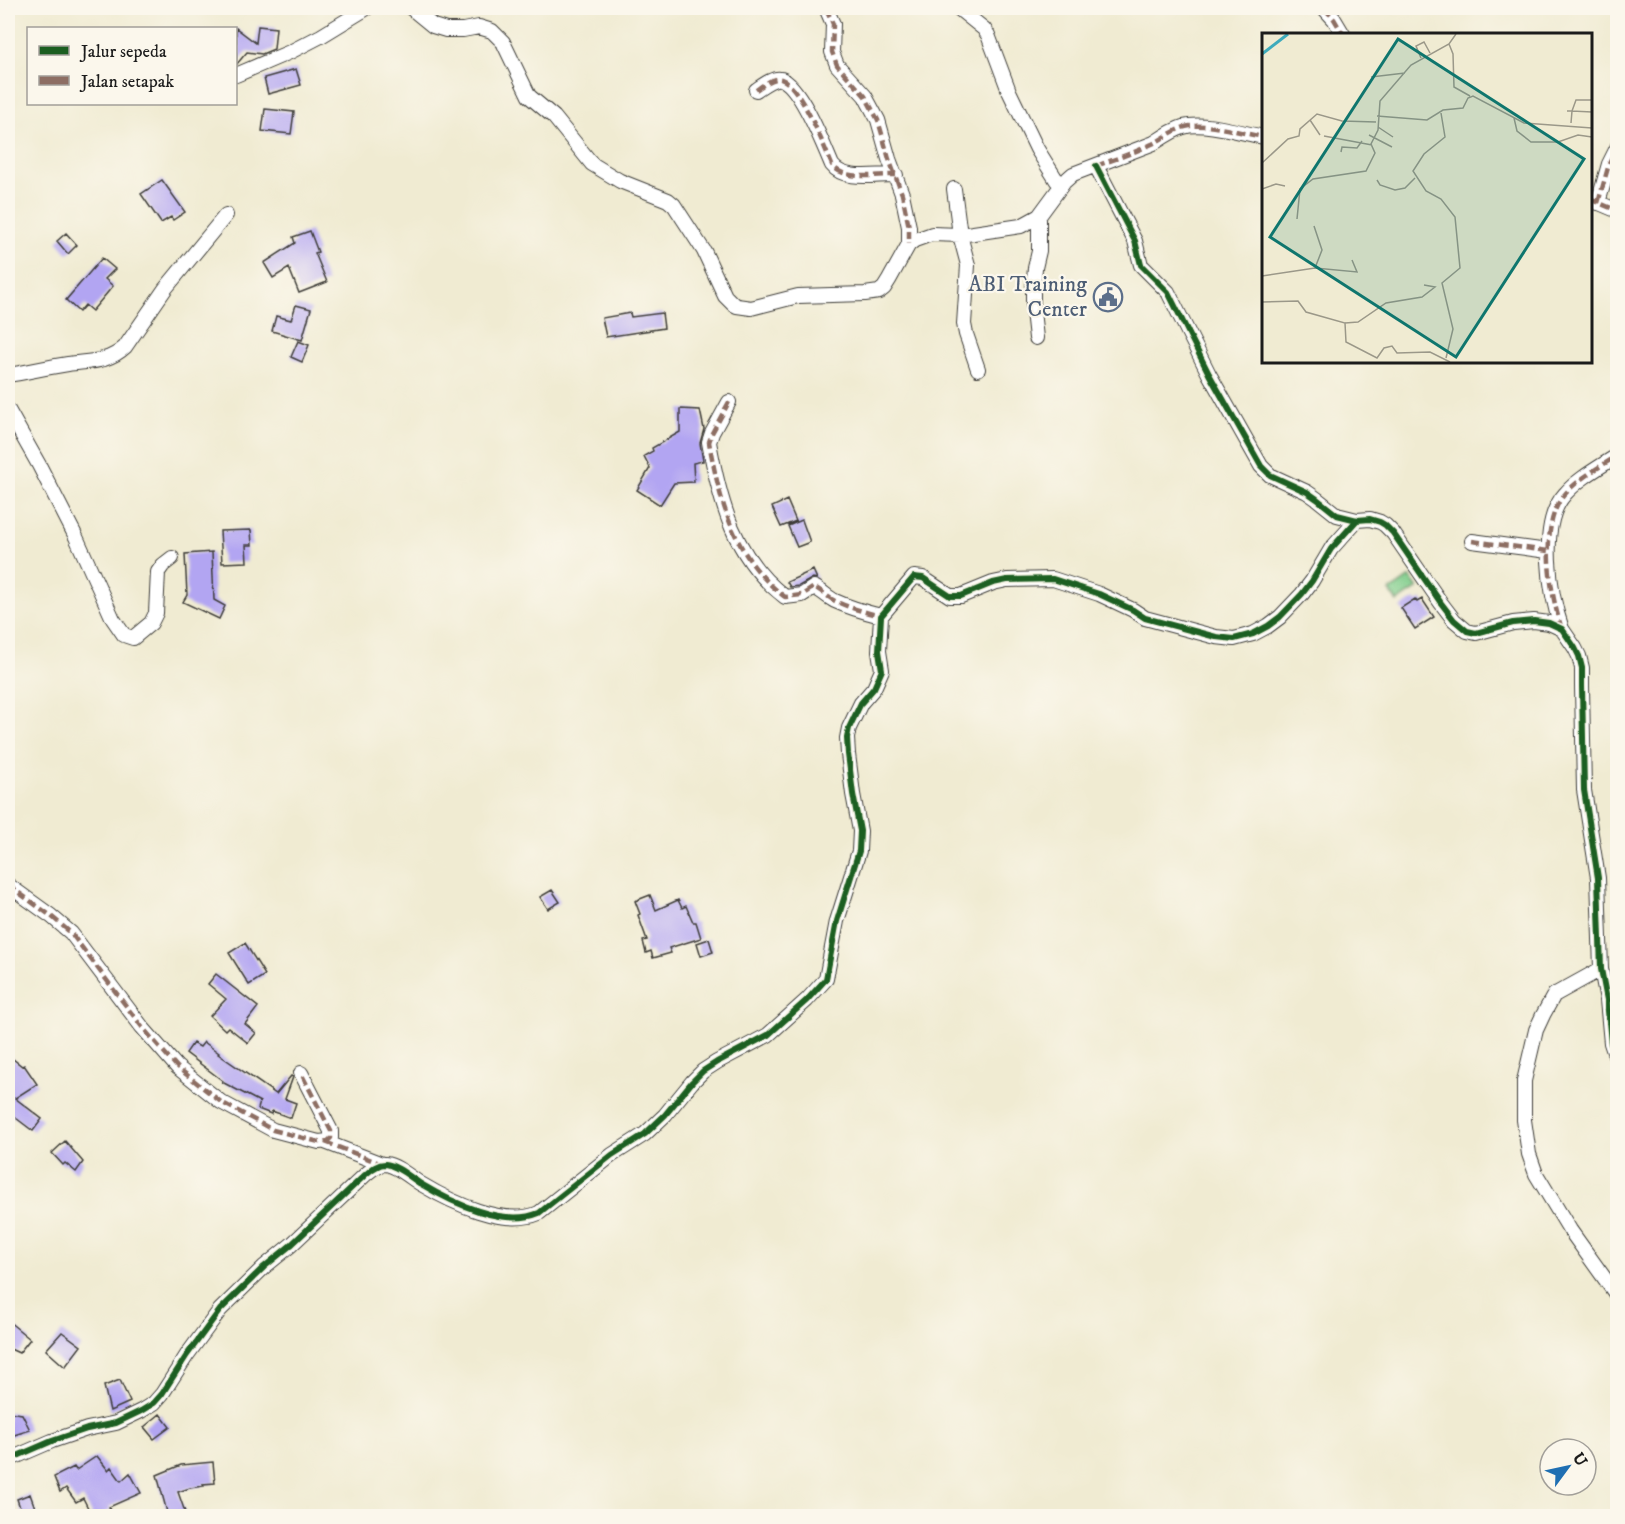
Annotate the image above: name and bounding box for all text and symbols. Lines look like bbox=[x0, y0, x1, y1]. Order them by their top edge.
legend bbox=[27, 27, 237, 105]
inset map bbox=[1262, 33, 1592, 363]
text: Jalur sepeda bbox=[79, 41, 167, 63]
text: Jalan setapak bbox=[79, 71, 174, 93]
place label: ABI Training Center bbox=[968, 271, 1088, 323]
public building icon: ABI Training Center bbox=[1092, 281, 1124, 313]
north arrow bbox=[1538, 1437, 1598, 1497]
text: U bbox=[1568, 1449, 1592, 1471]

